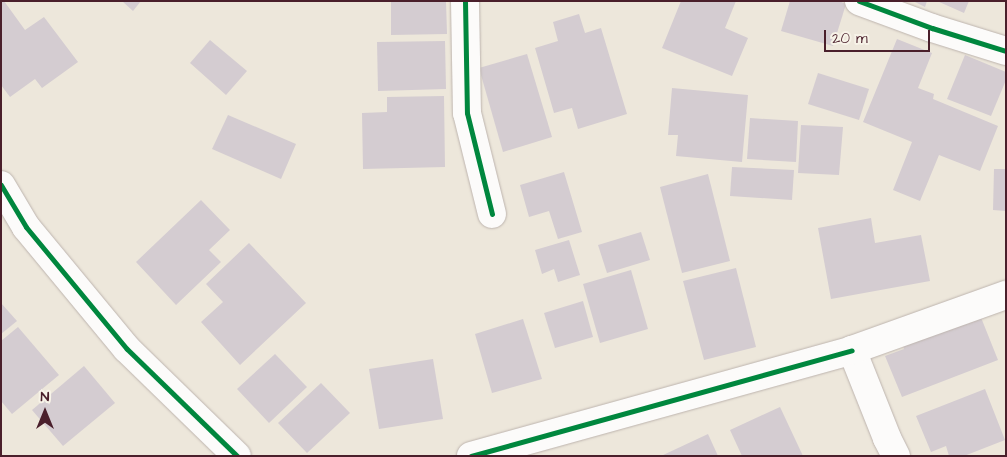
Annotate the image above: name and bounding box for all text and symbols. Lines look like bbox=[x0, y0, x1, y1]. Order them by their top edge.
scale bar bbox=[827, 20, 933, 52]
text: 20 m bbox=[832, 28, 868, 49]
north arrow bbox=[20, 387, 70, 437]
text: N bbox=[41, 387, 49, 407]

